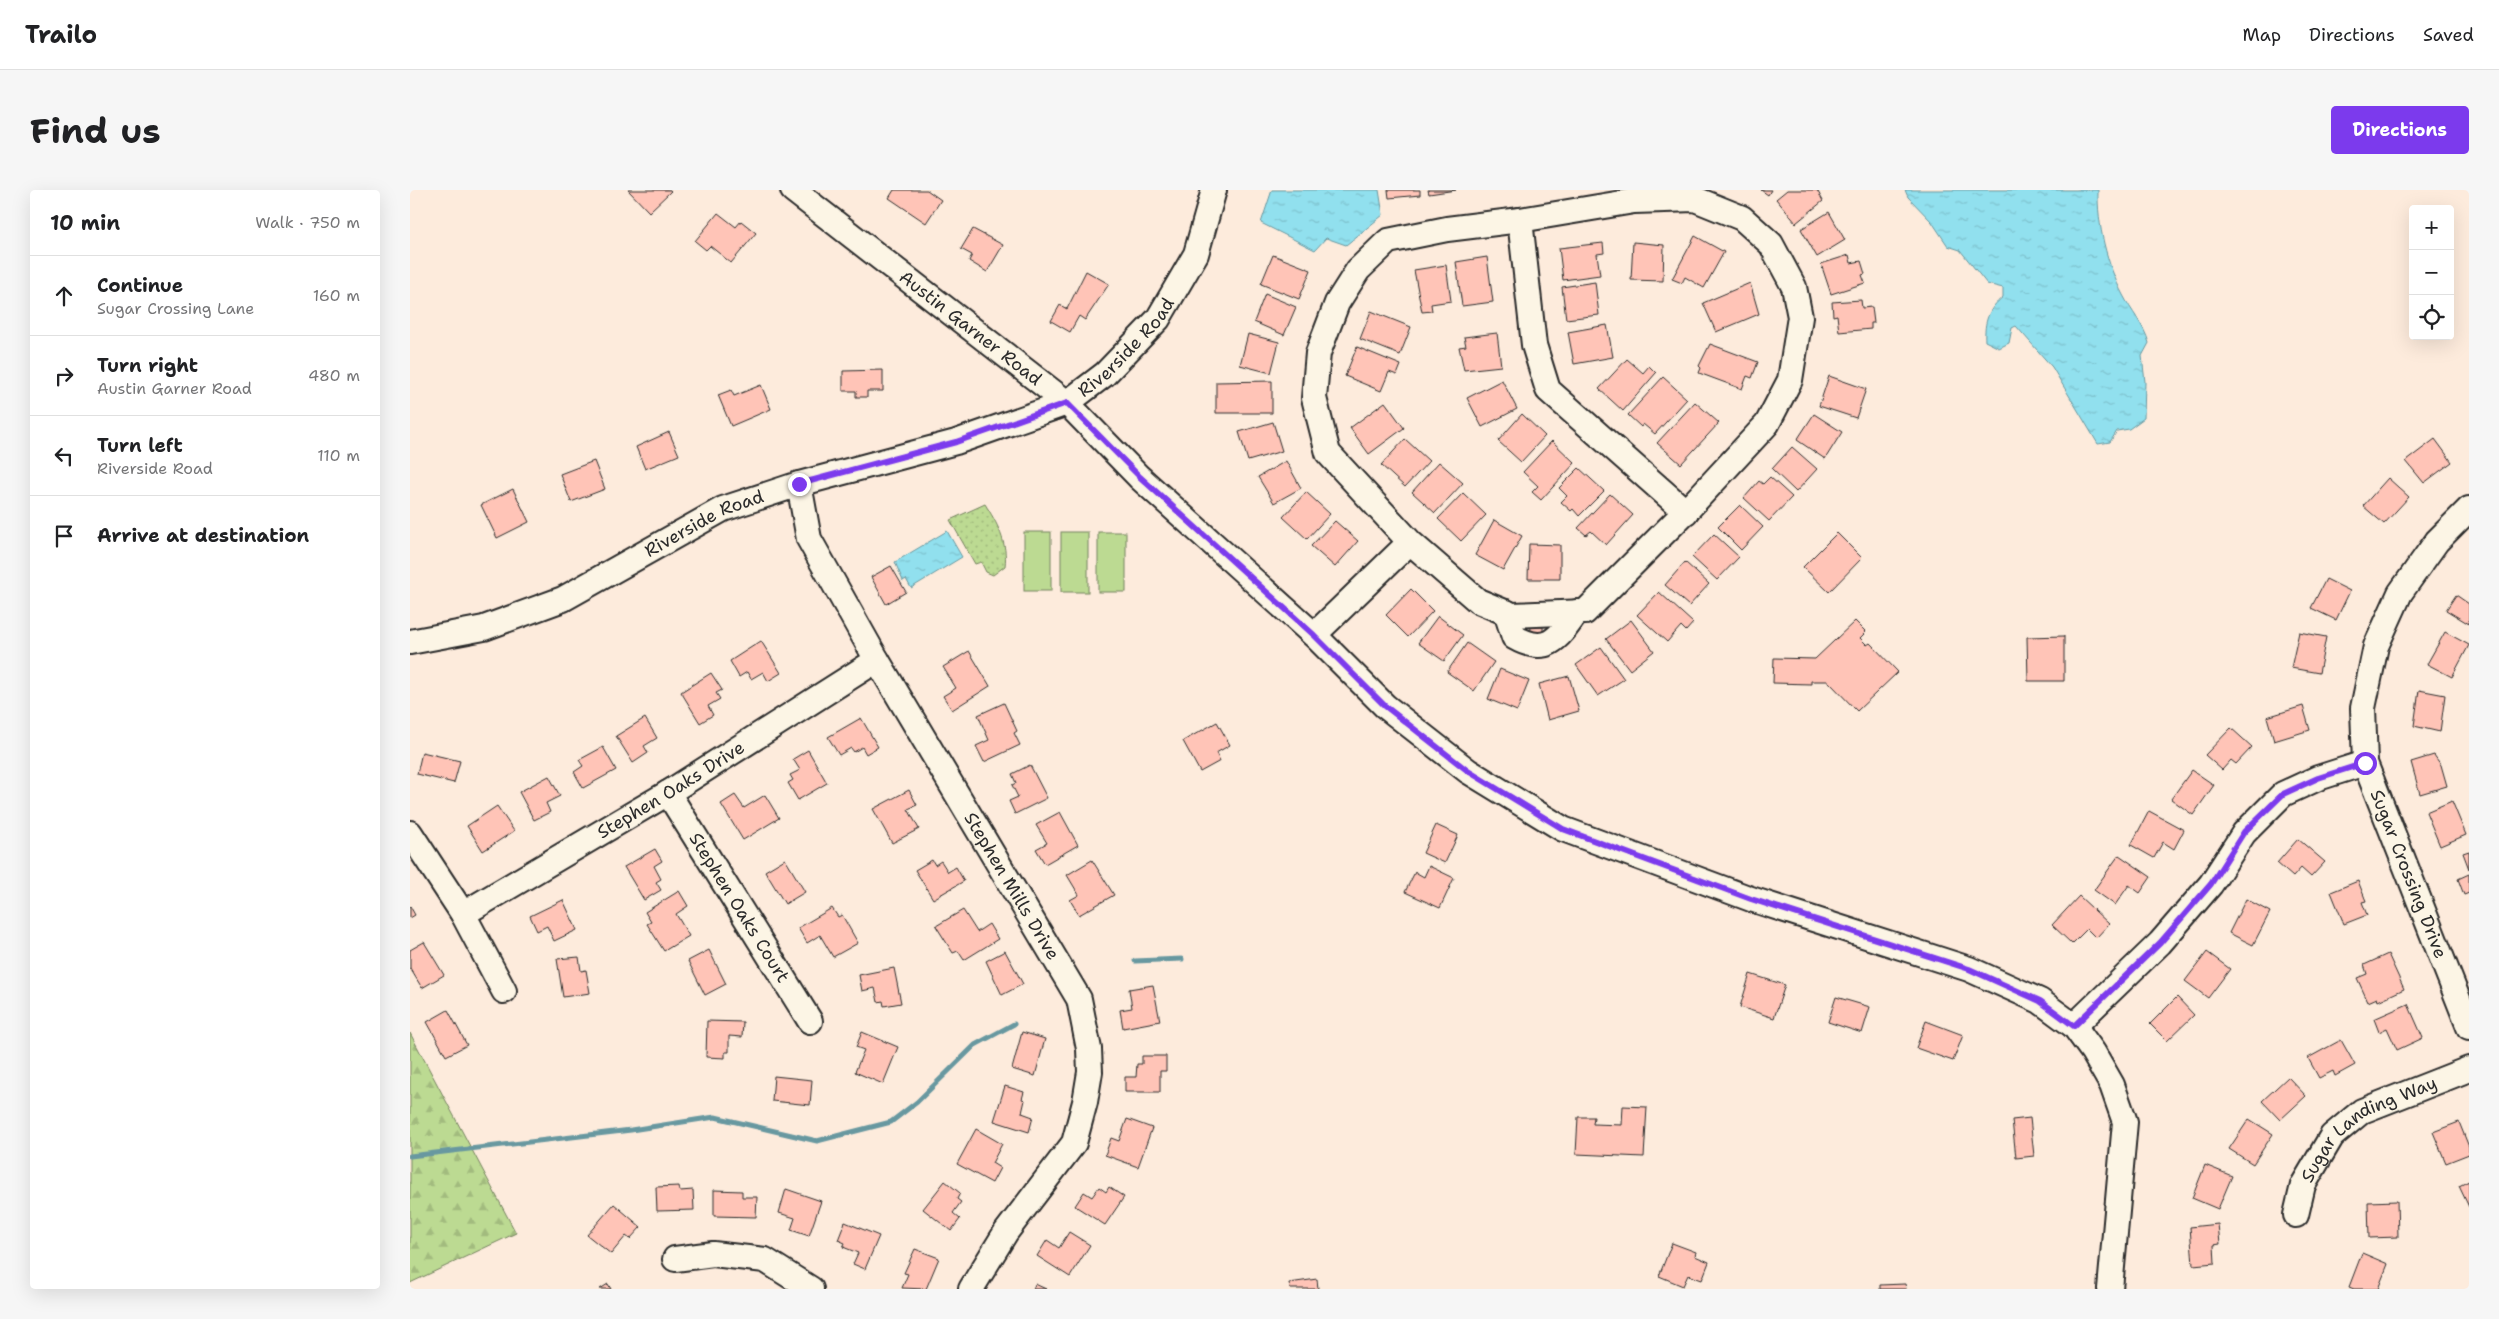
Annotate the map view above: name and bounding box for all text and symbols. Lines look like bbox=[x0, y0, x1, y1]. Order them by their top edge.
text: Trailo bbox=[25, 19, 97, 51]
text: Map bbox=[2243, 23, 2281, 47]
text: Directions bbox=[2309, 23, 2395, 47]
text: Saved bbox=[2423, 23, 2474, 47]
button: Directions bbox=[2331, 106, 2469, 154]
text: Find us bbox=[30, 107, 161, 154]
map controls bbox=[2409, 205, 2454, 340]
button: + bbox=[2409, 205, 2454, 250]
text: 10 min bbox=[50, 209, 120, 237]
text: Walk · 750 m bbox=[255, 212, 360, 233]
button: − bbox=[2409, 250, 2454, 295]
street label: Austin Garner Road bbox=[894, 265, 1047, 391]
text: Continue bbox=[97, 273, 183, 298]
icon: ahead bbox=[50, 282, 78, 310]
text: 160 m bbox=[313, 285, 360, 306]
street label: Riverside Road bbox=[1073, 293, 1180, 403]
button: locate bbox=[2409, 295, 2454, 340]
text: Sugar Crossing Lane bbox=[97, 298, 254, 319]
text: Turn right bbox=[97, 353, 198, 378]
icon: right bbox=[50, 362, 78, 390]
text: 480 m bbox=[308, 365, 360, 386]
text: Austin Garner Road bbox=[97, 378, 252, 399]
text: Turn left bbox=[97, 433, 183, 458]
icon: left bbox=[50, 442, 78, 470]
text: 110 m bbox=[317, 445, 360, 466]
text: Riverside Road bbox=[97, 458, 213, 479]
route end bbox=[788, 473, 811, 496]
street label: Riverside Road bbox=[640, 484, 767, 563]
icon: arrive bbox=[50, 522, 78, 550]
text: Arrive at destination bbox=[97, 523, 309, 548]
street label: Stephen Oaks Drive bbox=[593, 735, 749, 844]
route start bbox=[2354, 752, 2377, 775]
street label: Sugar Crossing Drive bbox=[2365, 786, 2453, 962]
street label: Stephen Mills Drive bbox=[958, 808, 1065, 964]
street label: Stephen Oaks Court bbox=[684, 828, 795, 987]
street label: Sugar Landing Way bbox=[2295, 1071, 2440, 1187]

